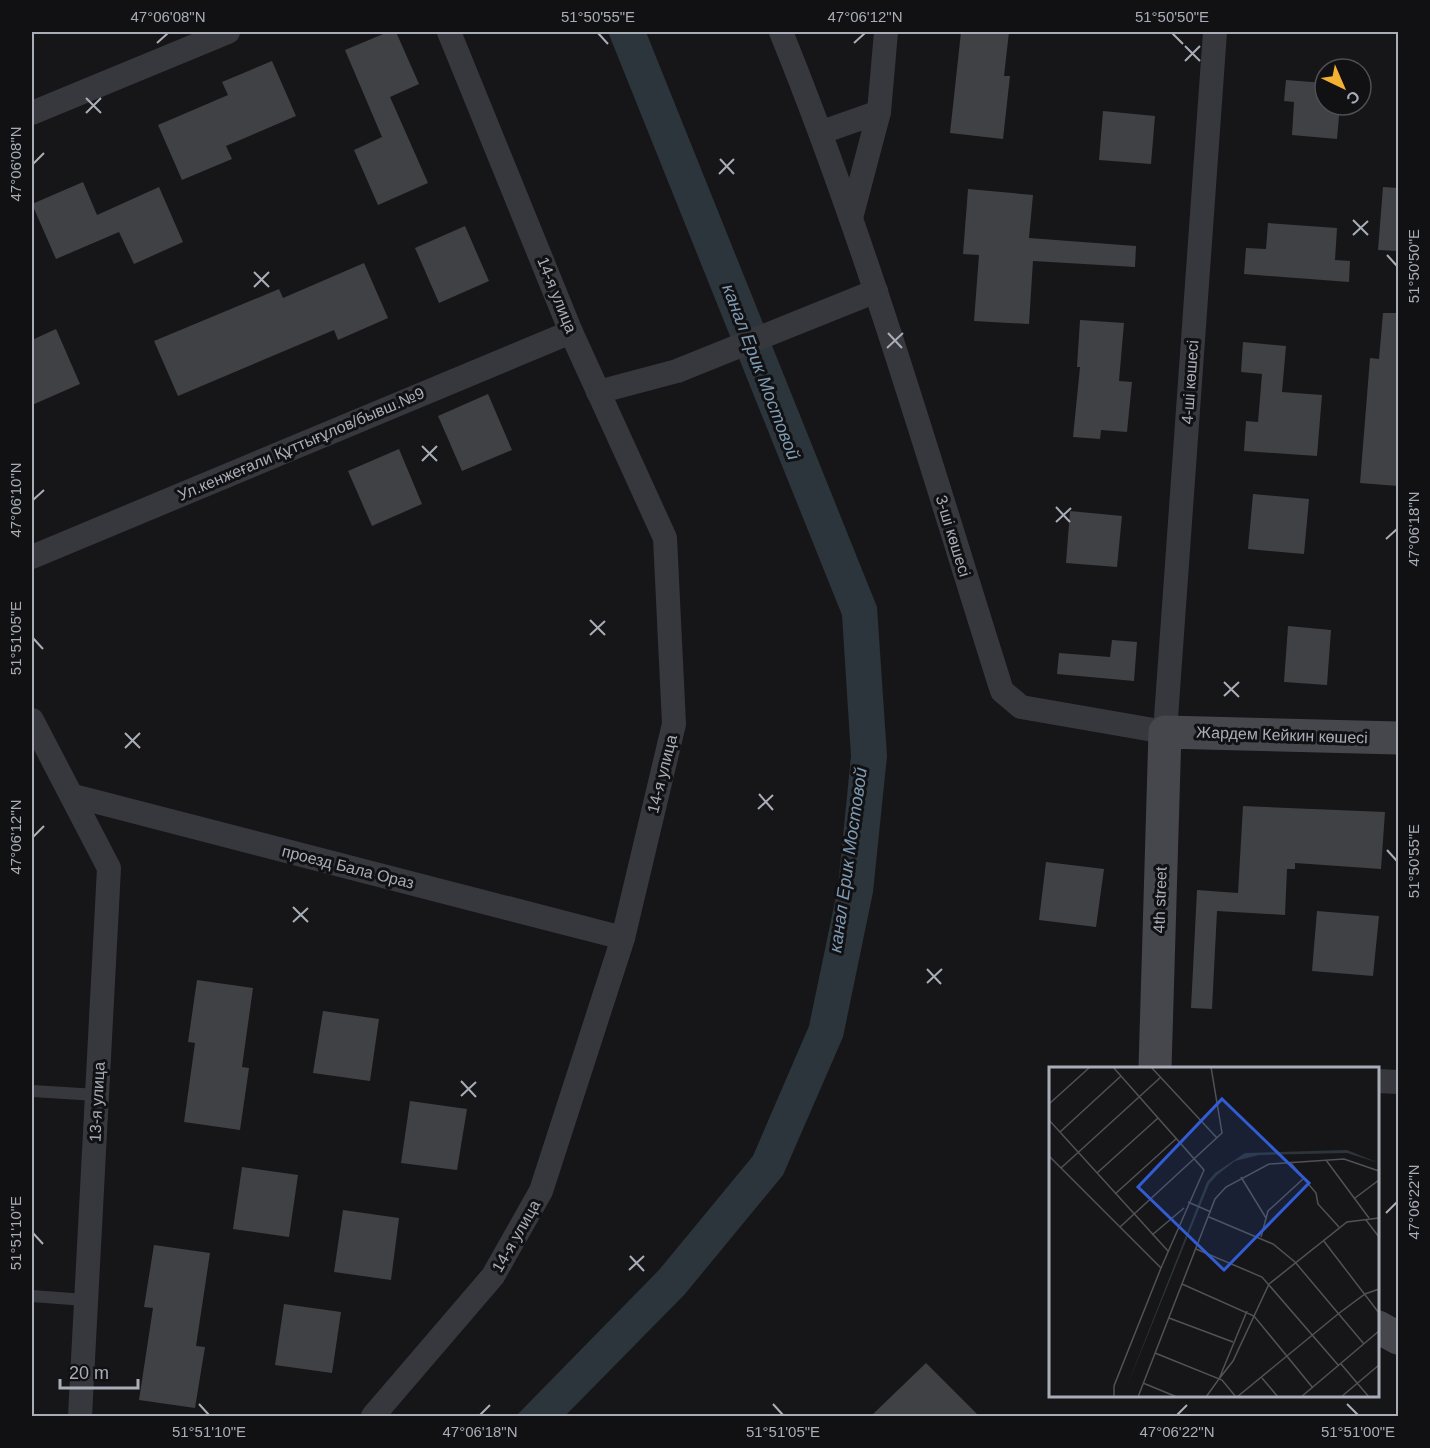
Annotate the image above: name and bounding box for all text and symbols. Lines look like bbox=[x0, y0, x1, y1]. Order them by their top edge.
text: 47°06'08"N bbox=[130, 8, 206, 25]
text: 51°50'55"E bbox=[561, 8, 635, 25]
text: 47°06'12"N bbox=[827, 8, 903, 25]
text: 51°50'50"E bbox=[1135, 8, 1209, 25]
north arrow bbox=[1313, 57, 1373, 117]
text: С bbox=[1343, 87, 1363, 108]
text: 47°06'08"N bbox=[7, 126, 24, 202]
text: 51°50'50"E bbox=[1405, 229, 1422, 303]
street label: 14-я улица bbox=[534, 255, 580, 335]
water label: канал Ерик Мостовой bbox=[718, 281, 804, 463]
street label: 4-ші көшесі bbox=[1179, 339, 1201, 425]
street label: Ул.кенжеғали Құттығұлов/бывш.№9 bbox=[175, 384, 427, 504]
text: 47°06'10"N bbox=[7, 462, 24, 538]
text: 47°06'18"N bbox=[1405, 491, 1422, 567]
street label: 3-ші көшесі bbox=[933, 493, 973, 579]
text: 51°51'05"E bbox=[7, 601, 24, 675]
street label: Жардем Кейкин көшесі bbox=[1196, 724, 1368, 746]
street label: 14-я улица bbox=[644, 733, 680, 815]
water label: канал Ерик Мостовой bbox=[825, 766, 871, 954]
text: 47°06'12"N bbox=[7, 799, 24, 875]
text: 51°50'55"E bbox=[1405, 824, 1422, 898]
street label: проезд Бала Ораз bbox=[280, 842, 416, 892]
street label: 4th street bbox=[1150, 866, 1170, 934]
street label: 13-я улица bbox=[86, 1061, 108, 1142]
inset map bbox=[1049, 1067, 1379, 1397]
text: 47°06'22"N bbox=[1405, 1164, 1422, 1240]
text: 51°51'10"E bbox=[7, 1196, 24, 1270]
street label: 14-я улица bbox=[489, 1197, 543, 1275]
scale bar bbox=[60, 1352, 138, 1390]
text: 20 m bbox=[69, 1363, 109, 1383]
text: 51°51'10"E bbox=[172, 1423, 246, 1440]
text: 47°06'18"N bbox=[442, 1423, 518, 1440]
text: 51°51'05"E bbox=[746, 1423, 820, 1440]
text: 47°06'22"N bbox=[1139, 1423, 1215, 1440]
text: 51°51'00"E bbox=[1321, 1423, 1395, 1440]

